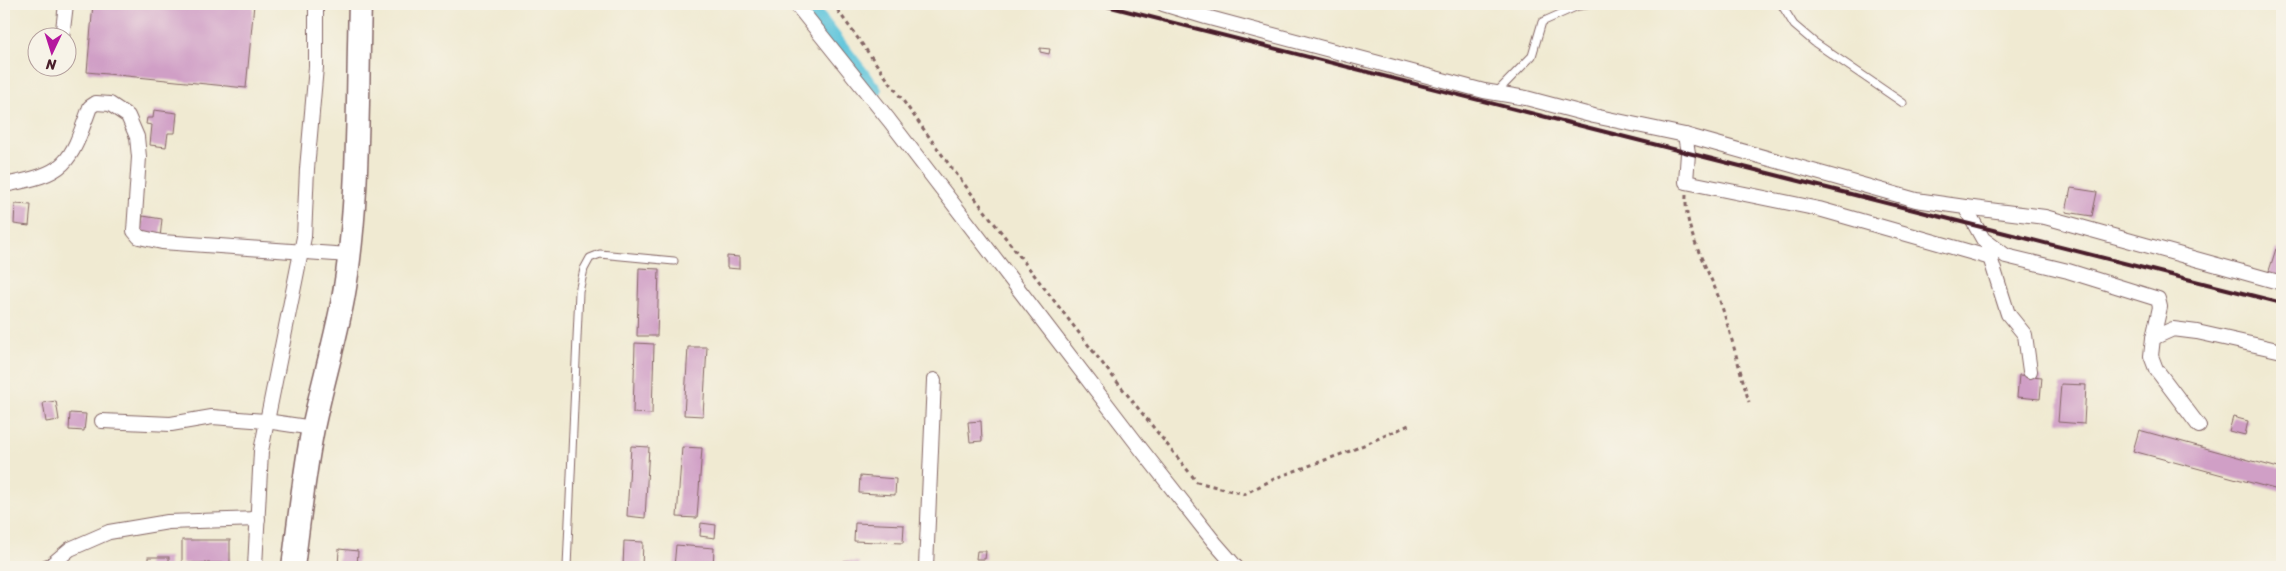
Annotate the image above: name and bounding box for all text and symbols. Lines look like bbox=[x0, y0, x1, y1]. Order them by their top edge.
north arrow bbox=[28, 28, 78, 78]
text: N bbox=[45, 52, 58, 77]

